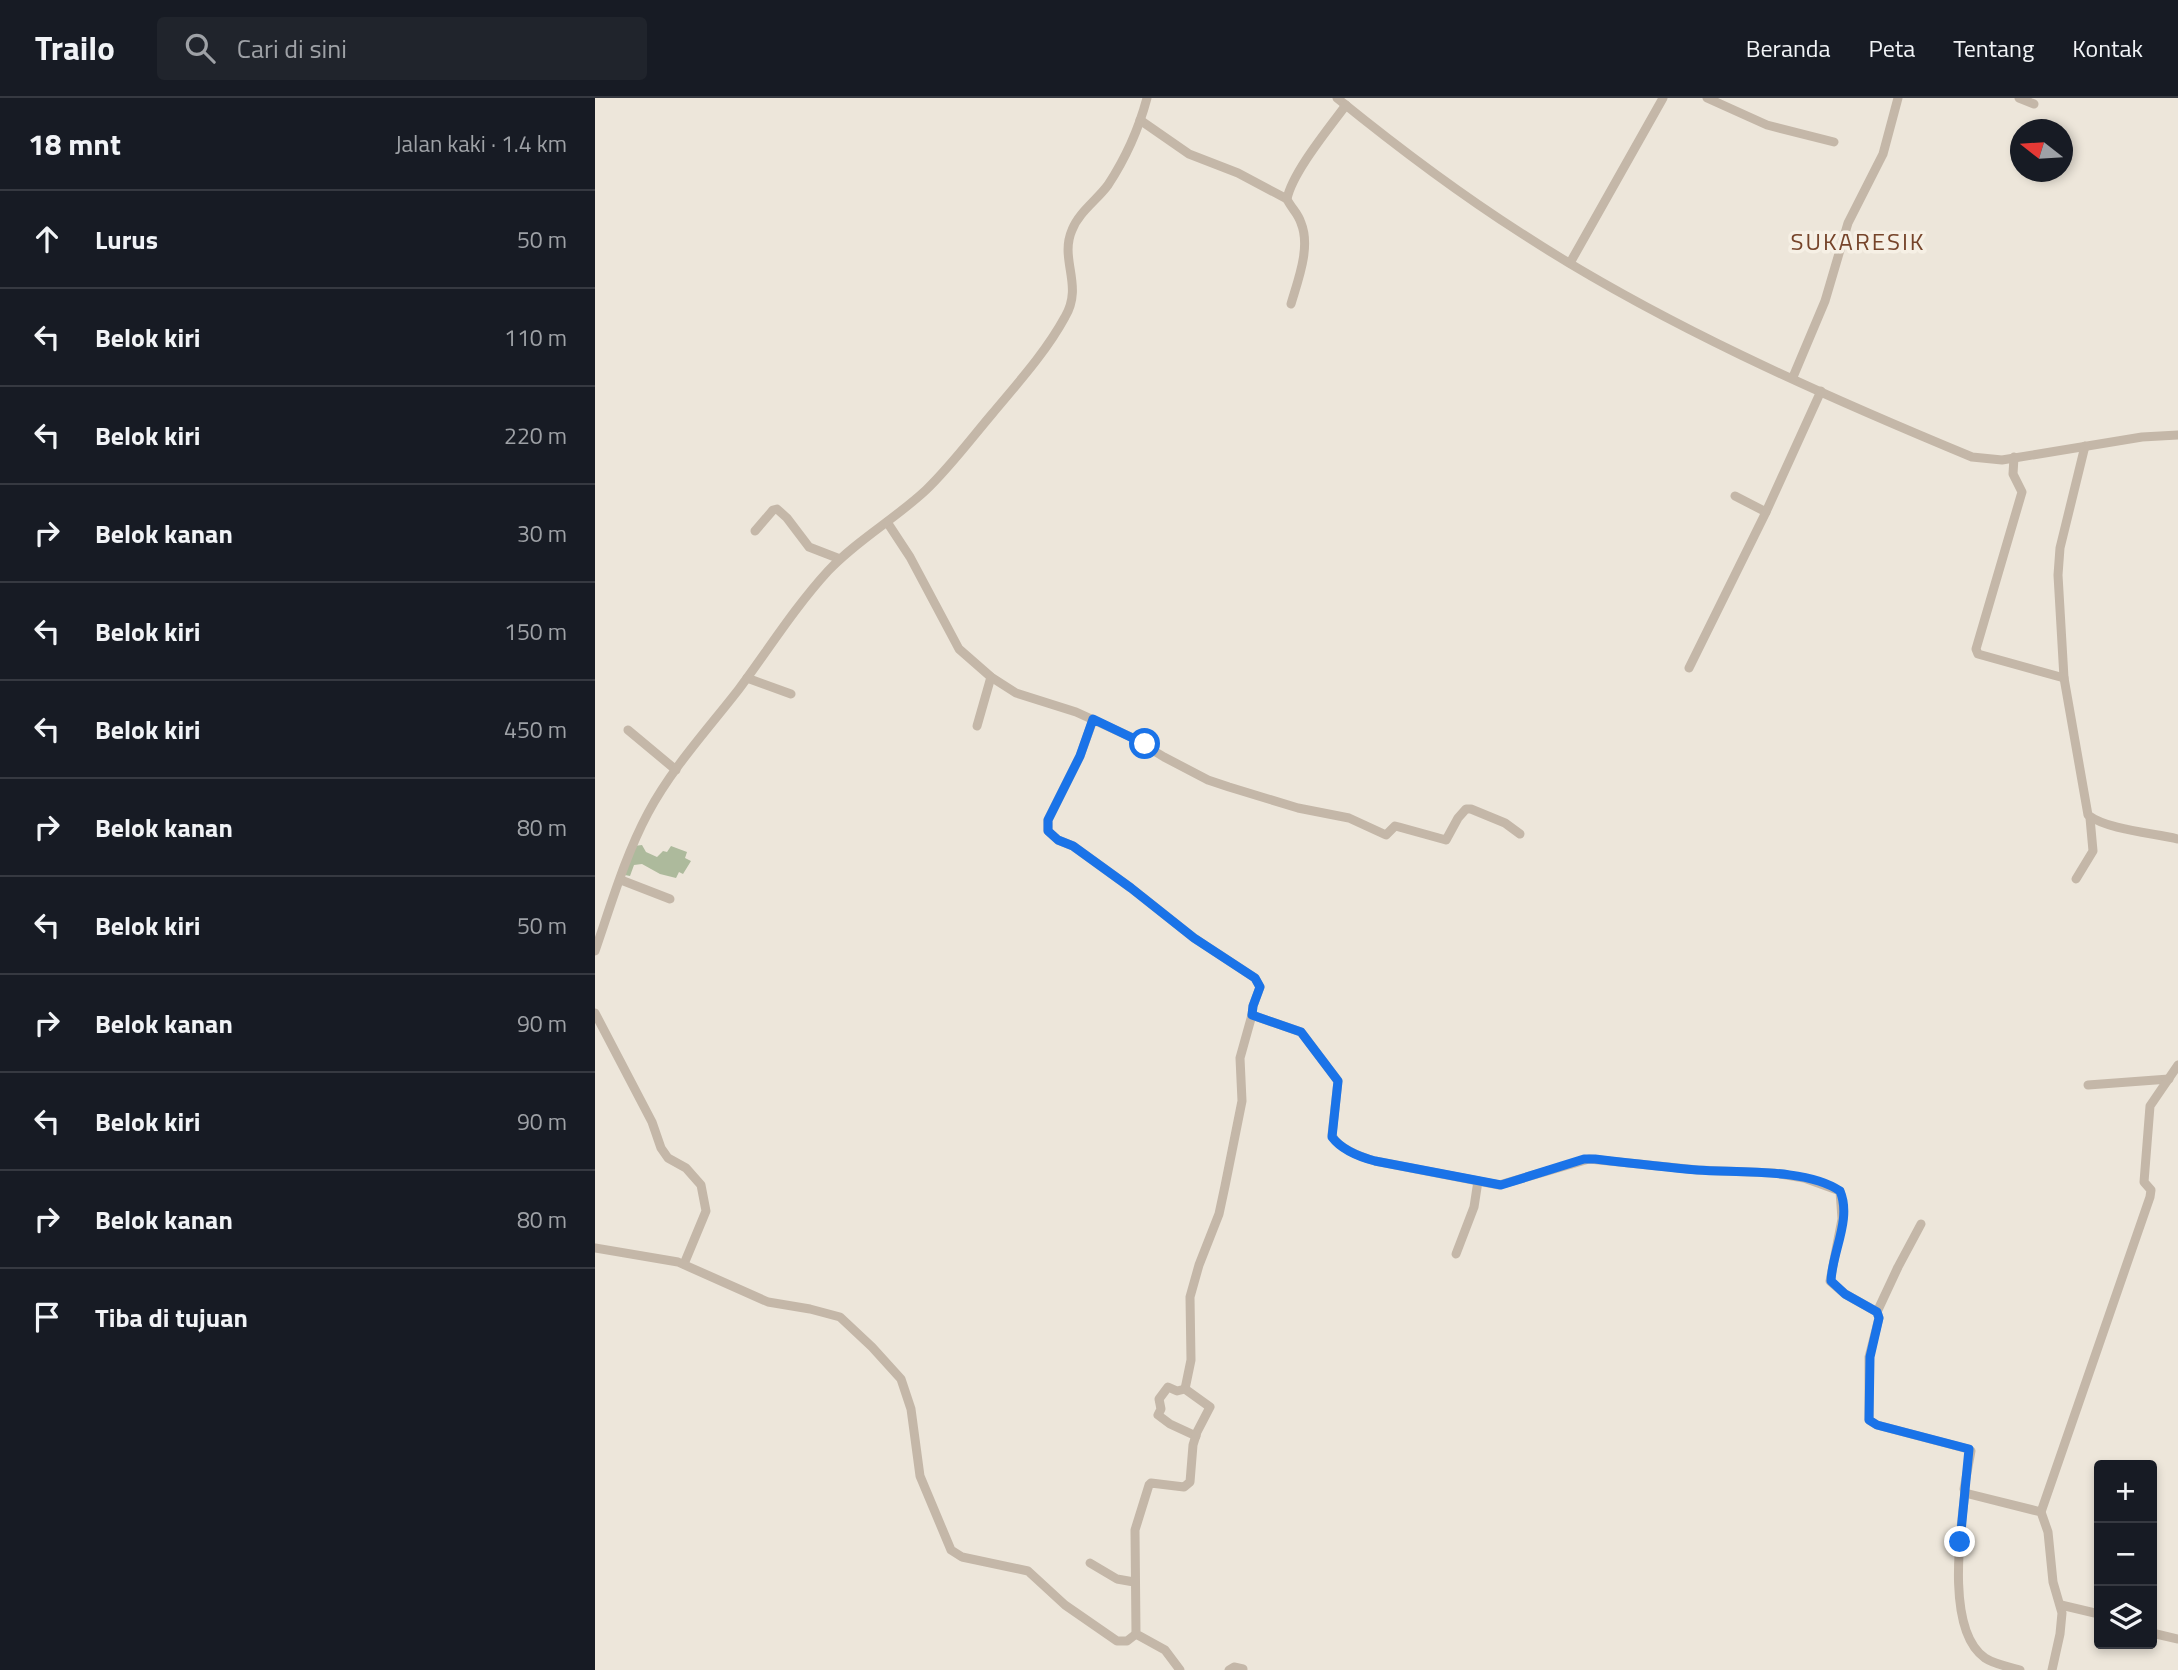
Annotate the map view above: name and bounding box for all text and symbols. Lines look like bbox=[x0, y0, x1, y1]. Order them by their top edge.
search box bbox=[157, 17, 647, 80]
text: Trailo bbox=[35, 23, 115, 73]
icon: search bbox=[181, 29, 219, 67]
text: Cari di sini bbox=[237, 29, 347, 68]
text: Beranda bbox=[1746, 30, 1831, 66]
text: Peta bbox=[1869, 30, 1915, 66]
text: Tentang bbox=[1953, 30, 2034, 66]
text: Kontak bbox=[2072, 30, 2143, 66]
north arrow bbox=[2010, 119, 2073, 182]
text: 18 mnt bbox=[28, 121, 121, 167]
text: Jalan kaki · 1.4 km bbox=[395, 126, 567, 161]
icon: ahead bbox=[28, 220, 66, 258]
text: Lurus bbox=[95, 220, 158, 259]
text: 50 m bbox=[517, 222, 567, 257]
district label: SUKARESIK bbox=[1791, 223, 1925, 259]
icon: left bbox=[28, 318, 66, 356]
text: Belok kiri bbox=[95, 318, 201, 357]
text: 110 m bbox=[504, 320, 567, 355]
icon: left bbox=[28, 416, 66, 454]
text: Belok kiri bbox=[95, 416, 201, 455]
text: 220 m bbox=[504, 418, 567, 453]
icon: right bbox=[28, 514, 66, 552]
text: Belok kanan bbox=[95, 514, 233, 553]
text: 30 m bbox=[517, 516, 567, 551]
icon: left bbox=[28, 612, 66, 650]
text: Belok kiri bbox=[95, 612, 201, 651]
text: 150 m bbox=[504, 614, 567, 649]
icon: left bbox=[28, 710, 66, 748]
text: Belok kiri bbox=[95, 710, 201, 749]
text: 450 m bbox=[504, 712, 567, 747]
route start bbox=[1129, 728, 1160, 759]
icon: right bbox=[28, 808, 66, 846]
text: Belok kanan bbox=[95, 808, 233, 847]
text: 80 m bbox=[517, 810, 567, 845]
icon: left bbox=[28, 906, 66, 944]
text: Belok kiri bbox=[95, 906, 201, 945]
text: 50 m bbox=[517, 908, 567, 943]
icon: right bbox=[28, 1004, 66, 1042]
text: Belok kanan bbox=[95, 1004, 233, 1043]
text: 90 m bbox=[517, 1006, 567, 1041]
icon: left bbox=[28, 1102, 66, 1140]
text: Belok kiri bbox=[95, 1102, 201, 1141]
text: 90 m bbox=[517, 1104, 567, 1139]
icon: right bbox=[28, 1200, 66, 1238]
text: Belok kanan bbox=[95, 1200, 233, 1239]
text: 80 m bbox=[517, 1202, 567, 1237]
icon: arrive bbox=[28, 1298, 66, 1336]
text: Tiba di tujuan bbox=[95, 1298, 248, 1337]
map controls bbox=[2094, 1460, 2157, 1649]
button: + bbox=[2094, 1460, 2157, 1523]
button: − bbox=[2094, 1523, 2157, 1586]
route end bbox=[1944, 1526, 1975, 1557]
button: layers bbox=[2094, 1586, 2157, 1649]

